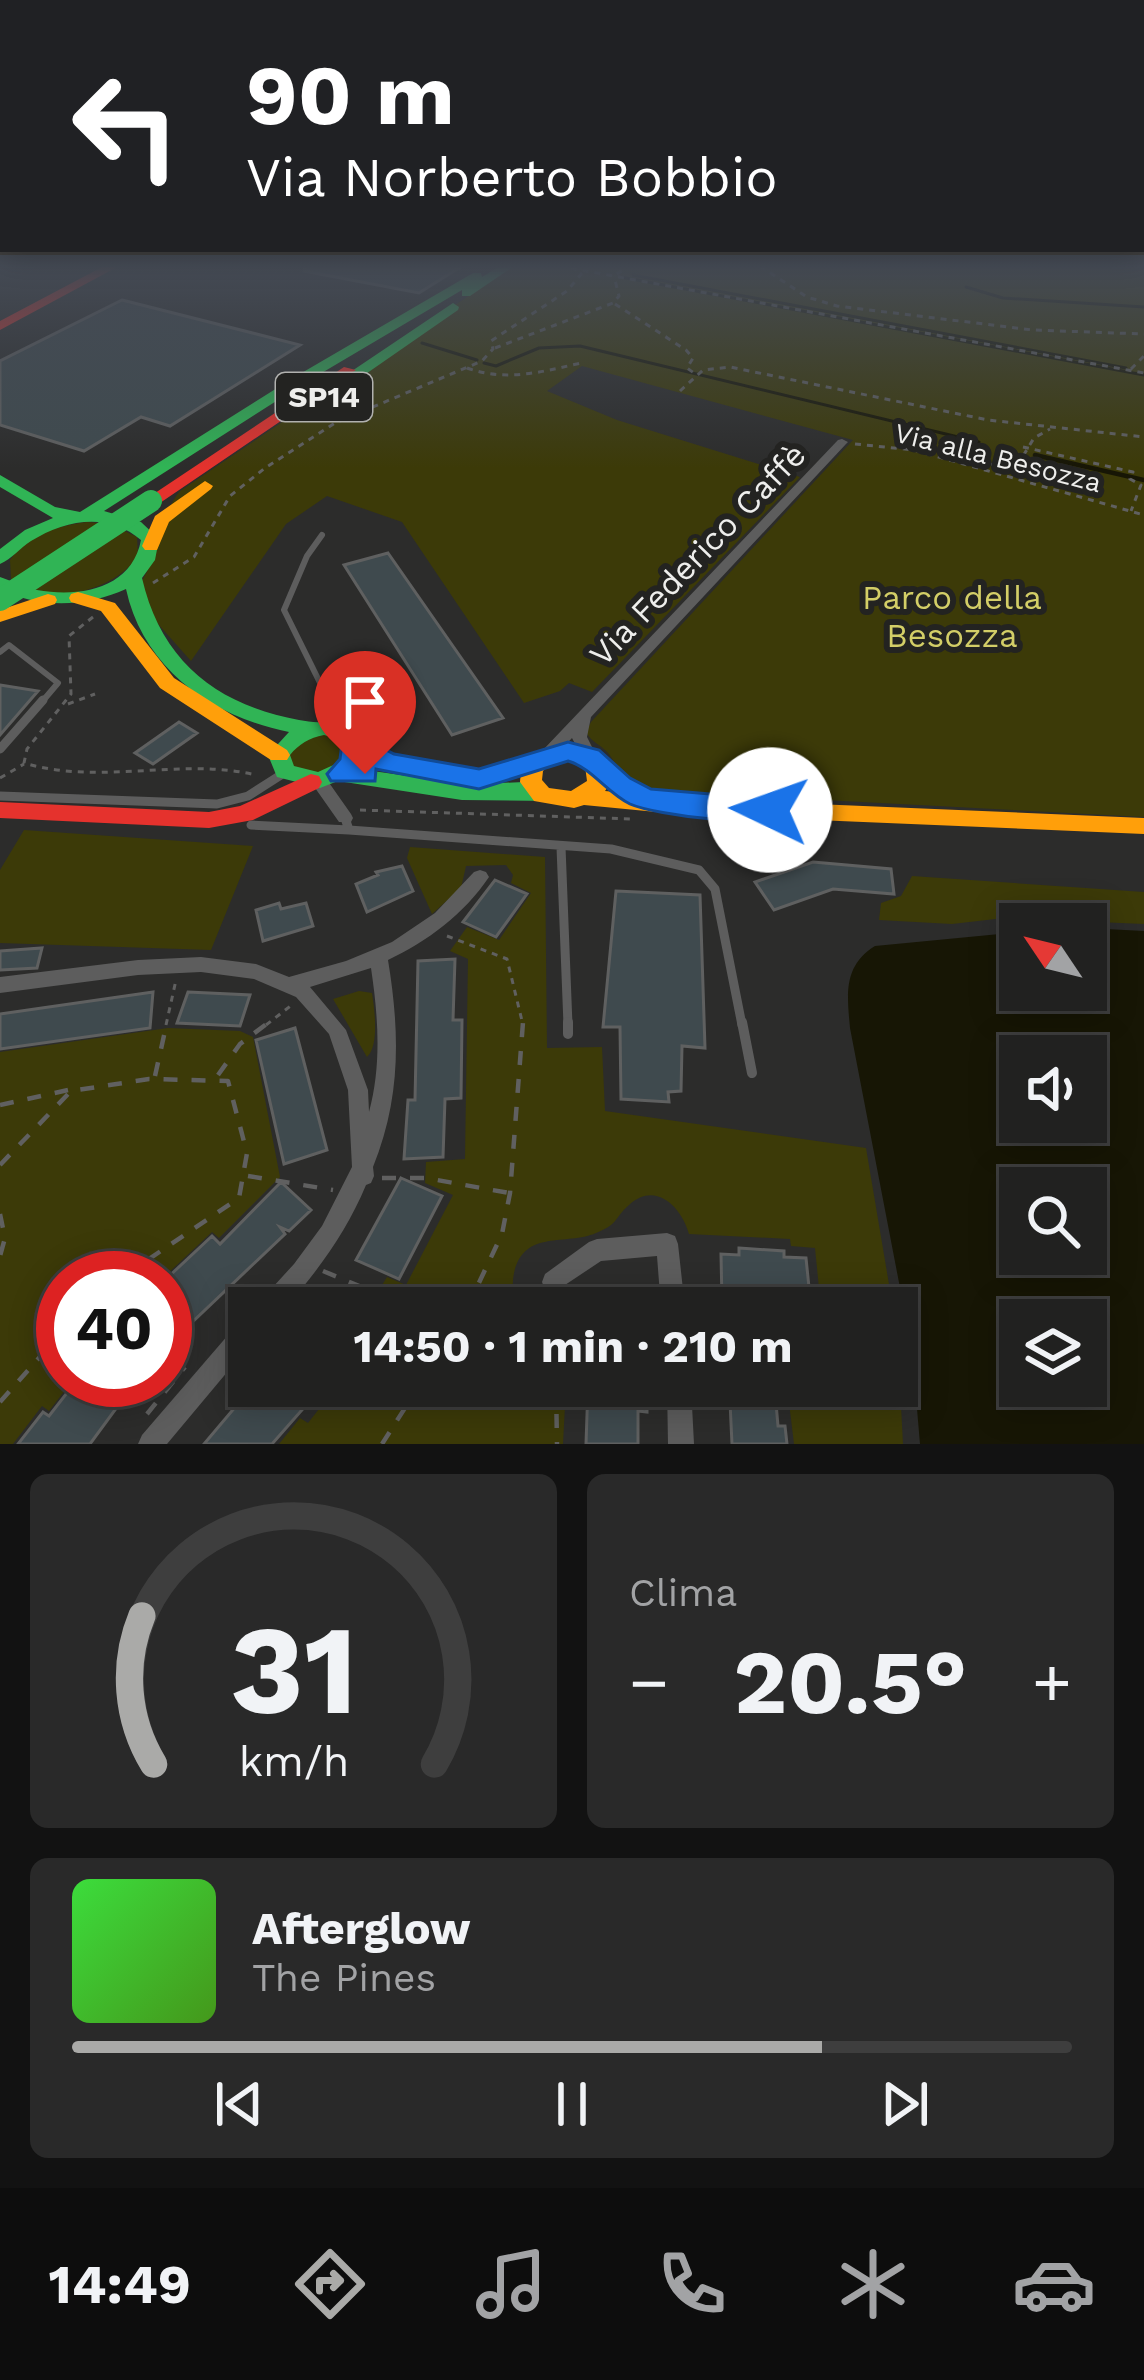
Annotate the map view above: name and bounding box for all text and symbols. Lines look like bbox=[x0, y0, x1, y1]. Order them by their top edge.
text: 90 m bbox=[246, 46, 455, 144]
icon: left bbox=[48, 48, 204, 204]
text: Via Norberto Bobbio bbox=[246, 146, 778, 209]
road number: SP14 bbox=[276, 373, 372, 421]
street label: Via alla Besozza bbox=[891, 417, 1105, 499]
street label: Via Federico Caffè bbox=[581, 435, 813, 674]
park label: Parco della Besozza bbox=[862, 578, 1042, 655]
pin bbox=[314, 651, 416, 774]
icon: arrive bbox=[332, 669, 398, 735]
position arrow bbox=[707, 747, 833, 873]
north arrow bbox=[999, 903, 1107, 1011]
map controls bbox=[999, 903, 1107, 1407]
button: sound bbox=[999, 1035, 1107, 1143]
button: search bbox=[999, 1167, 1107, 1275]
speed limit sign: 40 bbox=[36, 1251, 192, 1407]
button: layers bbox=[999, 1299, 1107, 1407]
text: 14:50 · 1 min · 210 m bbox=[353, 1320, 793, 1373]
text: Clima bbox=[629, 1570, 737, 1615]
text: 31 bbox=[230, 1597, 357, 1743]
text: 20.5° bbox=[734, 1629, 967, 1735]
text: − bbox=[629, 1644, 669, 1721]
text: + bbox=[1032, 1644, 1072, 1721]
text: km/h bbox=[238, 1736, 349, 1786]
text: Afterglow bbox=[252, 1902, 471, 1955]
text: The Pines bbox=[252, 1955, 436, 2000]
icon: previous bbox=[206, 2071, 272, 2137]
icon: pause bbox=[539, 2071, 605, 2137]
icon: next bbox=[872, 2071, 938, 2137]
icon: directions bbox=[288, 2242, 372, 2326]
icon: music bbox=[469, 2242, 553, 2326]
icon: phone bbox=[650, 2242, 734, 2326]
icon: climate bbox=[831, 2242, 915, 2326]
icon: car bbox=[1012, 2242, 1096, 2326]
text: 14:49 bbox=[48, 2253, 191, 2316]

